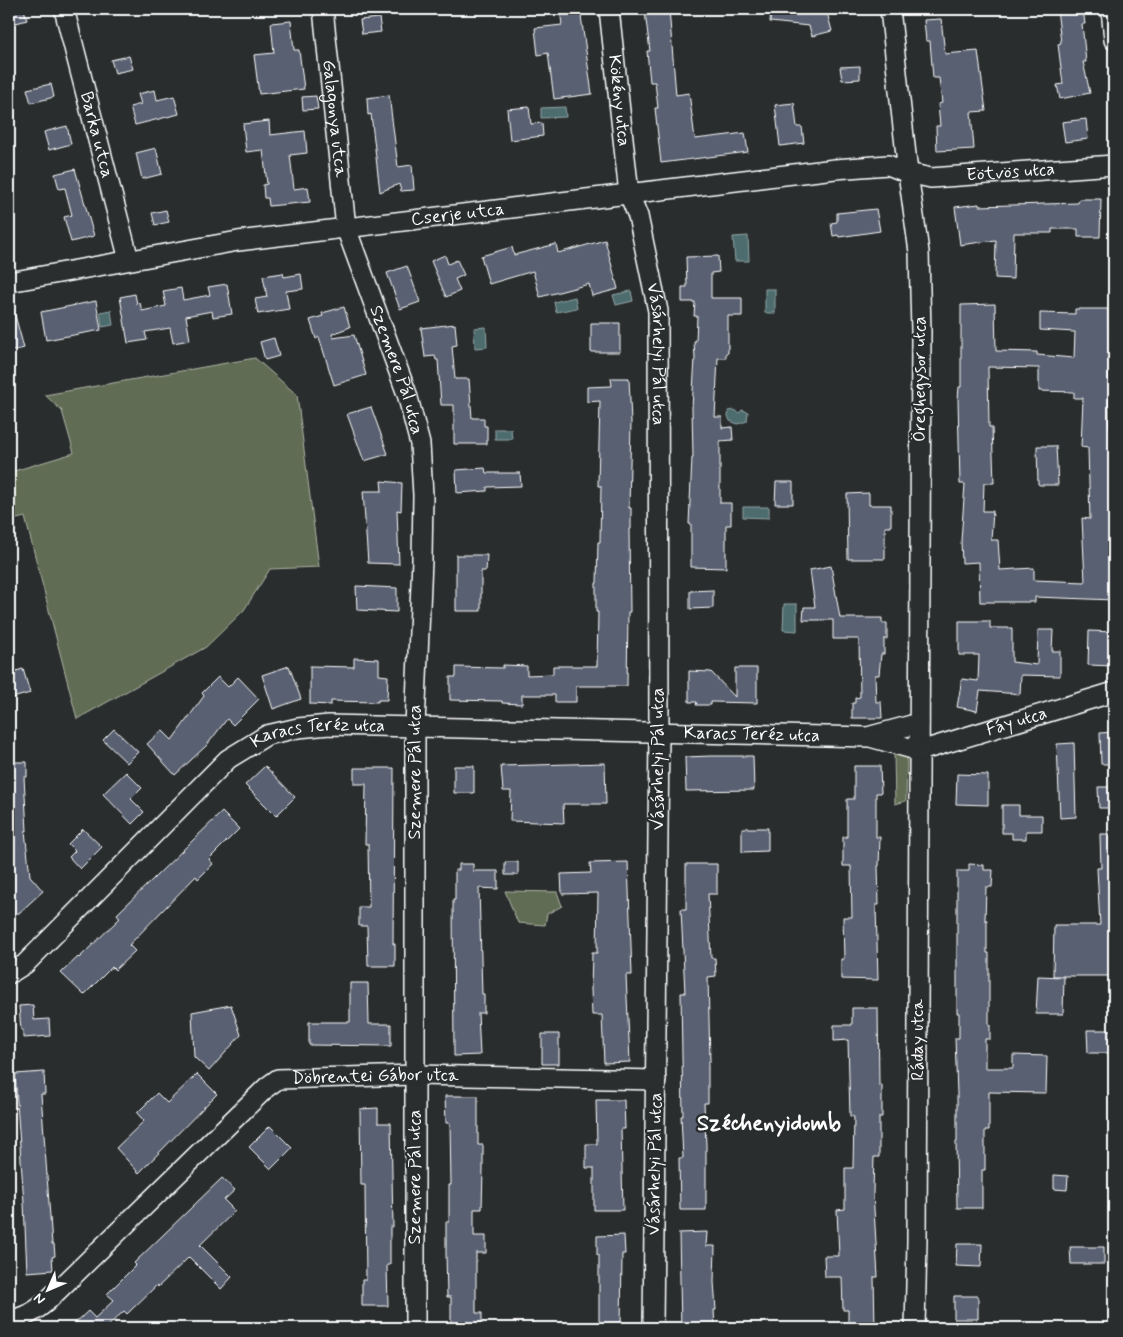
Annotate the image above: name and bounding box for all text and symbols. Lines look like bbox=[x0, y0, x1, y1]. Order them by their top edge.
street label: Kökény utca bbox=[602, 53, 636, 148]
street label: Galagonya utca bbox=[316, 58, 353, 179]
street label: Barka utca bbox=[74, 89, 119, 181]
street label: Eötvös utca bbox=[965, 157, 1056, 187]
street label: Cserje utca bbox=[410, 197, 506, 232]
street label: Vásárhelyi Pál utca bbox=[640, 281, 670, 425]
street label: Szemere Pál utca bbox=[363, 302, 429, 437]
street label: Öreghegysor utca bbox=[908, 316, 934, 442]
street label: Vásárhelyi Pál utca bbox=[646, 688, 670, 830]
street label: Fáy utca bbox=[983, 701, 1050, 742]
street label: Szemere Pál utca bbox=[403, 705, 427, 839]
street label: Karacs Teréz utca bbox=[246, 713, 385, 754]
street label: Karacs Teréz utca bbox=[683, 721, 820, 748]
street label: Ráday utca bbox=[906, 999, 930, 1081]
street label: Döbrentei Gábor utca bbox=[292, 1063, 459, 1091]
street label: Vásárhelyi Pál utca bbox=[642, 1093, 668, 1235]
street label: Szemere Pál utca bbox=[403, 1110, 427, 1244]
district label: Széchenyidomb bbox=[697, 1110, 841, 1138]
north arrow bbox=[22, 1264, 72, 1314]
text: N bbox=[30, 1289, 49, 1308]

